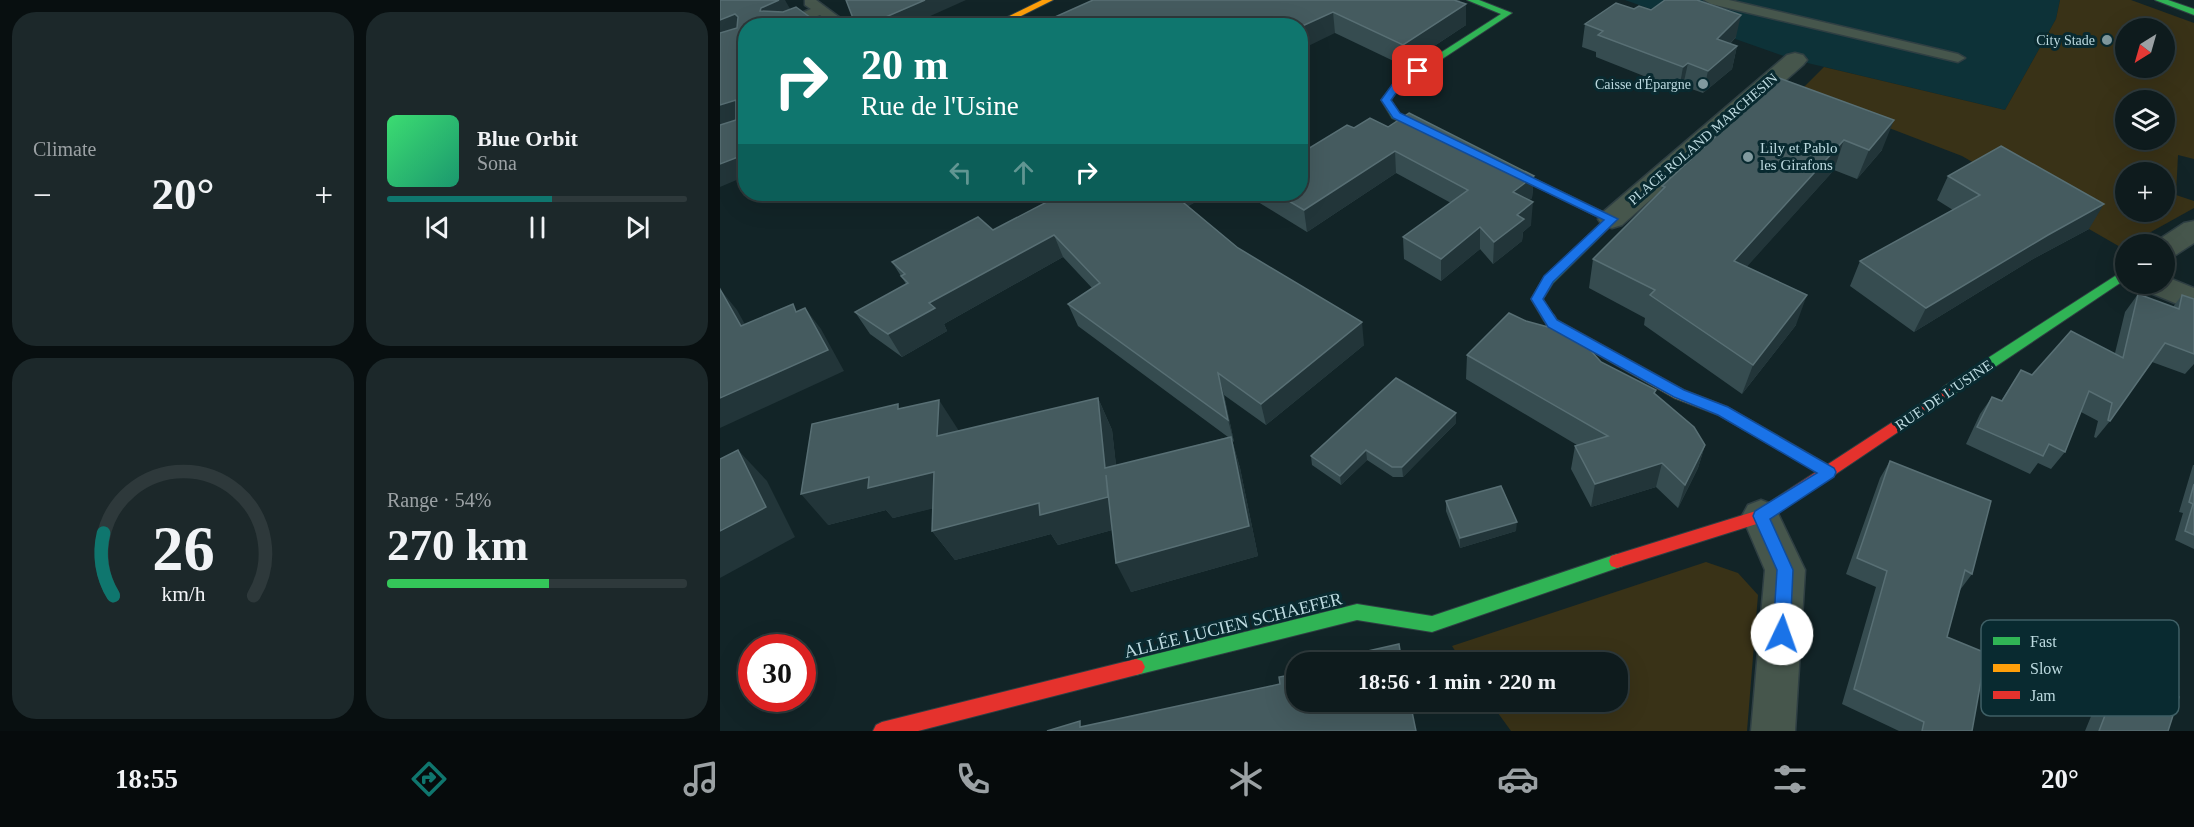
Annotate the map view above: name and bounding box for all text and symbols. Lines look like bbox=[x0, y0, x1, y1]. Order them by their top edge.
north arrow bbox=[2115, 18, 2175, 78]
map controls bbox=[2115, 18, 2175, 294]
place label: City Stade bbox=[2036, 33, 2095, 48]
marker: City Stade bbox=[2100, 33, 2114, 47]
icon: right bbox=[762, 42, 840, 120]
text: 20 m bbox=[861, 42, 949, 88]
pin bbox=[1392, 45, 1443, 96]
icon: arrive bbox=[1401, 54, 1434, 87]
street label: PLACE ROLAND MARCHESIN bbox=[1626, 70, 1780, 208]
place label: Caisse d'Épargne bbox=[1595, 76, 1691, 92]
marker: Caisse d'Épargne bbox=[1696, 77, 1710, 91]
button: layers bbox=[2115, 90, 2175, 150]
text: Rue de l'Usine bbox=[861, 91, 1019, 121]
text: Blue Orbit bbox=[477, 126, 578, 151]
text: Climate bbox=[33, 138, 96, 160]
place label: Lily et Pablo les Girafons bbox=[1760, 140, 1838, 173]
marker: Lily et Pablo les Girafons bbox=[1741, 150, 1755, 164]
text: Sona bbox=[477, 152, 517, 174]
icon: left bbox=[944, 156, 977, 189]
icon: ahead bbox=[1007, 156, 1040, 189]
icon: right bbox=[1070, 156, 1103, 189]
button: + bbox=[2115, 162, 2175, 222]
text: 20° bbox=[152, 169, 215, 219]
text: − bbox=[33, 177, 52, 213]
text: + bbox=[314, 177, 333, 213]
icon: previous bbox=[421, 211, 454, 244]
icon: pause bbox=[521, 211, 554, 244]
icon: next bbox=[621, 211, 654, 244]
button: − bbox=[2115, 234, 2175, 294]
street label: RUE DE L'USINE bbox=[1892, 357, 1996, 433]
text: Range · 54% bbox=[387, 489, 491, 511]
text: 26 bbox=[152, 514, 214, 583]
text: 270 km bbox=[387, 520, 528, 570]
text: km/h bbox=[161, 582, 205, 606]
street label: ALLÉE LUCIEN SCHAEFER bbox=[1122, 587, 1344, 662]
position arrow bbox=[1750, 602, 1814, 666]
legend bbox=[1981, 620, 2179, 716]
text: Fast bbox=[2030, 633, 2057, 650]
speed limit sign: 30 bbox=[738, 634, 816, 712]
text: Slow bbox=[2030, 660, 2063, 677]
text: 18:56 · 1 min · 220 m bbox=[1358, 669, 1556, 694]
text: Jam bbox=[2030, 687, 2056, 704]
icon: directions bbox=[408, 758, 450, 800]
icon: music bbox=[680, 758, 722, 800]
icon: phone bbox=[952, 758, 994, 800]
icon: climate bbox=[1225, 758, 1267, 800]
icon: car bbox=[1497, 758, 1539, 800]
icon: filters bbox=[1769, 758, 1811, 800]
text: 18:55 bbox=[115, 764, 178, 794]
text: 20° bbox=[2041, 764, 2079, 794]

